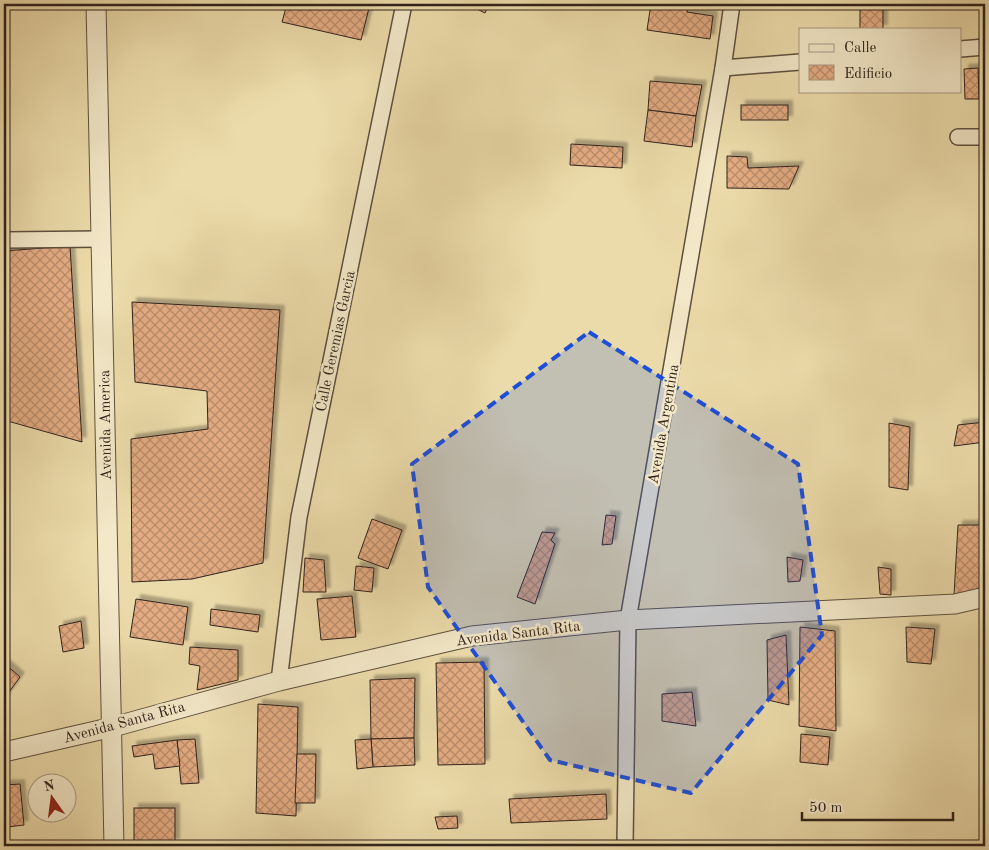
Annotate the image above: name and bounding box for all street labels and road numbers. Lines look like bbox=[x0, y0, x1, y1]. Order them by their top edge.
street label: Calle Geremias Garcia bbox=[314, 269, 359, 413]
street label: Avenida Argentina bbox=[647, 362, 683, 486]
street label: Avenida America bbox=[98, 369, 115, 480]
street label: Avenida Santa Rita bbox=[455, 619, 582, 650]
street label: Avenida Santa Rita bbox=[62, 700, 187, 747]

